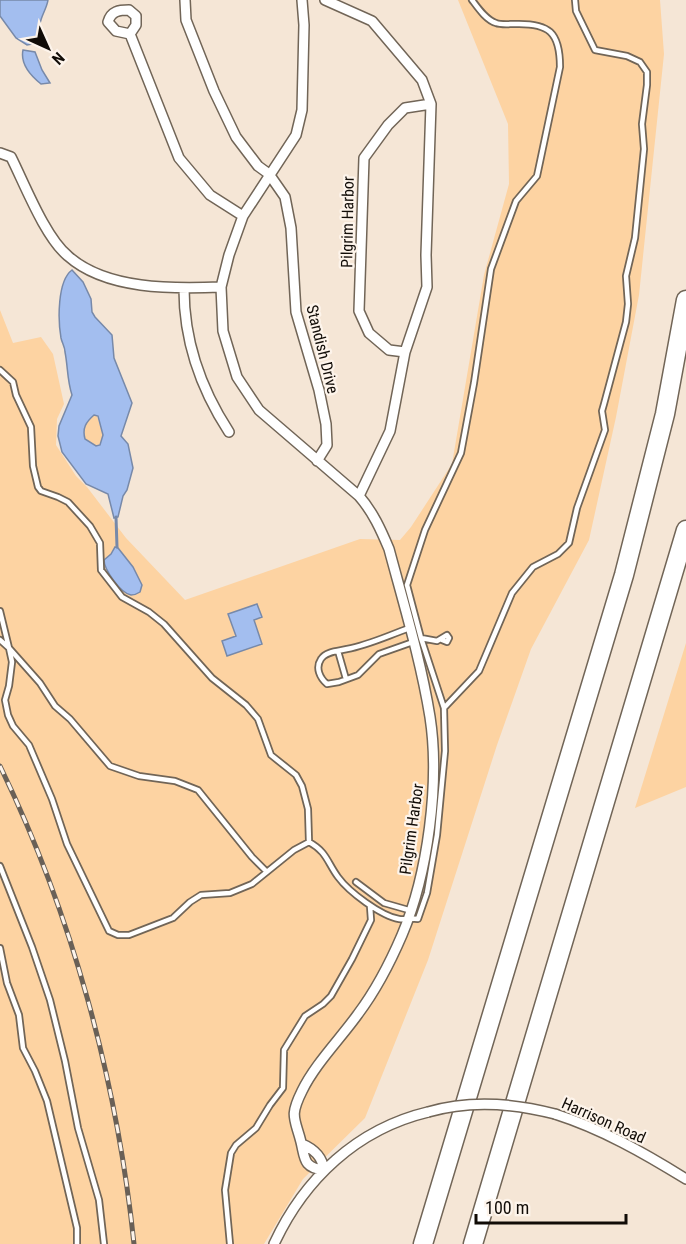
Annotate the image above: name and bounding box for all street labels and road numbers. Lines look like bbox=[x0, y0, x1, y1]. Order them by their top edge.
street label: Pilgrim Harbor bbox=[337, 176, 358, 268]
street label: Standish Drive bbox=[302, 303, 343, 395]
street label: Pilgrim Harbor bbox=[396, 782, 427, 876]
street label: Harrison Road bbox=[559, 1093, 649, 1147]

